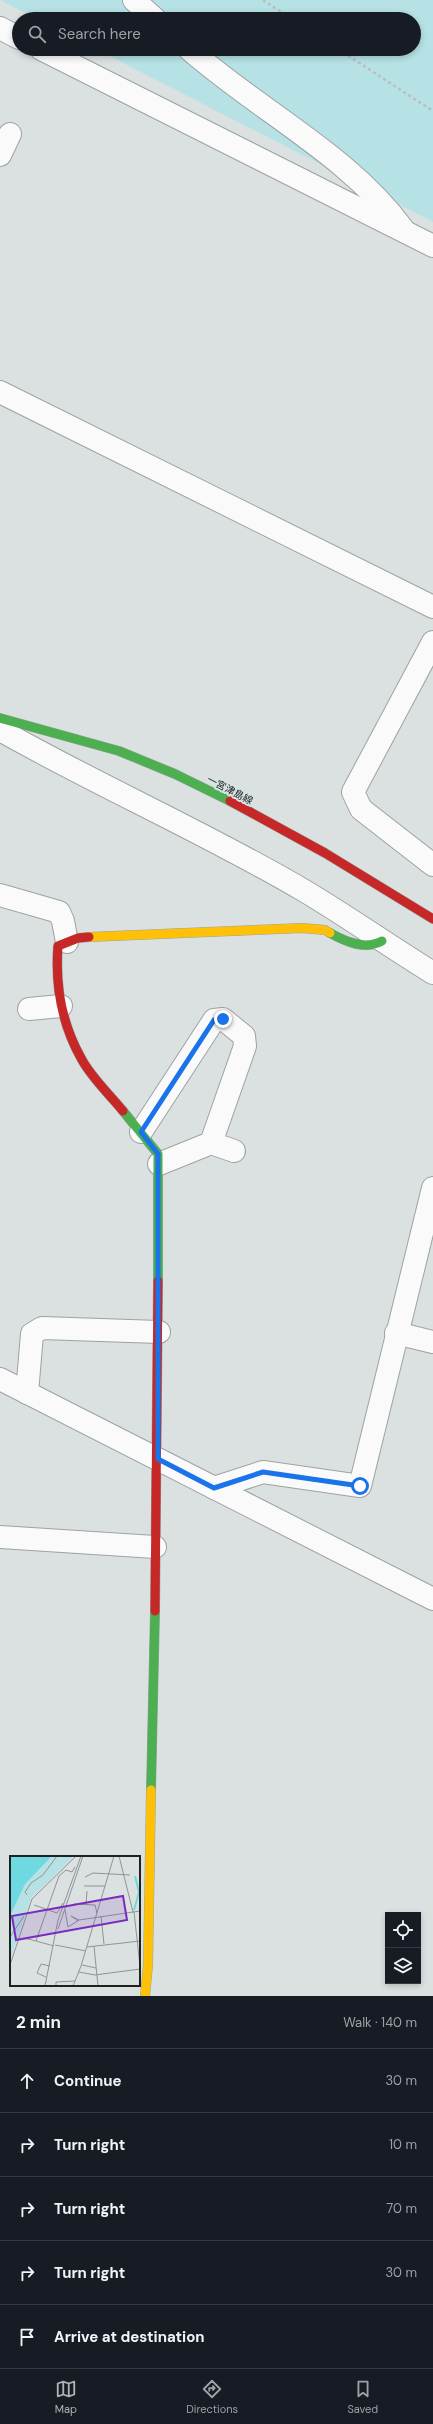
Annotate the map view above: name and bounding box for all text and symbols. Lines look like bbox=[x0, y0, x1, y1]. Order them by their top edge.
search box bbox=[12, 12, 421, 56]
icon: search bbox=[26, 23, 48, 45]
text: Search here bbox=[58, 24, 141, 44]
street label: 一宮津島線 bbox=[205, 773, 255, 807]
route end bbox=[214, 1010, 232, 1028]
route start bbox=[351, 1477, 369, 1495]
inset map bbox=[10, 1856, 140, 1986]
map controls bbox=[385, 1912, 421, 1984]
button: locate bbox=[385, 1912, 421, 1948]
button: layers bbox=[385, 1948, 421, 1984]
text: 2 min bbox=[16, 2011, 61, 2033]
text: Walk · 140 m bbox=[343, 2014, 417, 2031]
icon: ahead bbox=[16, 2070, 38, 2092]
text: Continue bbox=[54, 2071, 122, 2091]
text: 30 m bbox=[385, 2072, 417, 2089]
icon: right bbox=[16, 2134, 38, 2156]
text: Turn right bbox=[54, 2135, 125, 2155]
text: 10 m bbox=[389, 2136, 417, 2153]
icon: right bbox=[16, 2198, 38, 2220]
text: Turn right bbox=[54, 2199, 125, 2219]
text: 70 m bbox=[386, 2200, 417, 2217]
icon: right bbox=[16, 2262, 38, 2284]
text: Turn right bbox=[54, 2263, 125, 2283]
text: 30 m bbox=[385, 2264, 417, 2281]
icon: arrive bbox=[16, 2326, 38, 2348]
text: Arrive at destination bbox=[54, 2327, 205, 2347]
tab: Map bbox=[55, 2378, 77, 2416]
tab: Directions bbox=[186, 2378, 238, 2416]
tab: Saved bbox=[347, 2378, 378, 2416]

